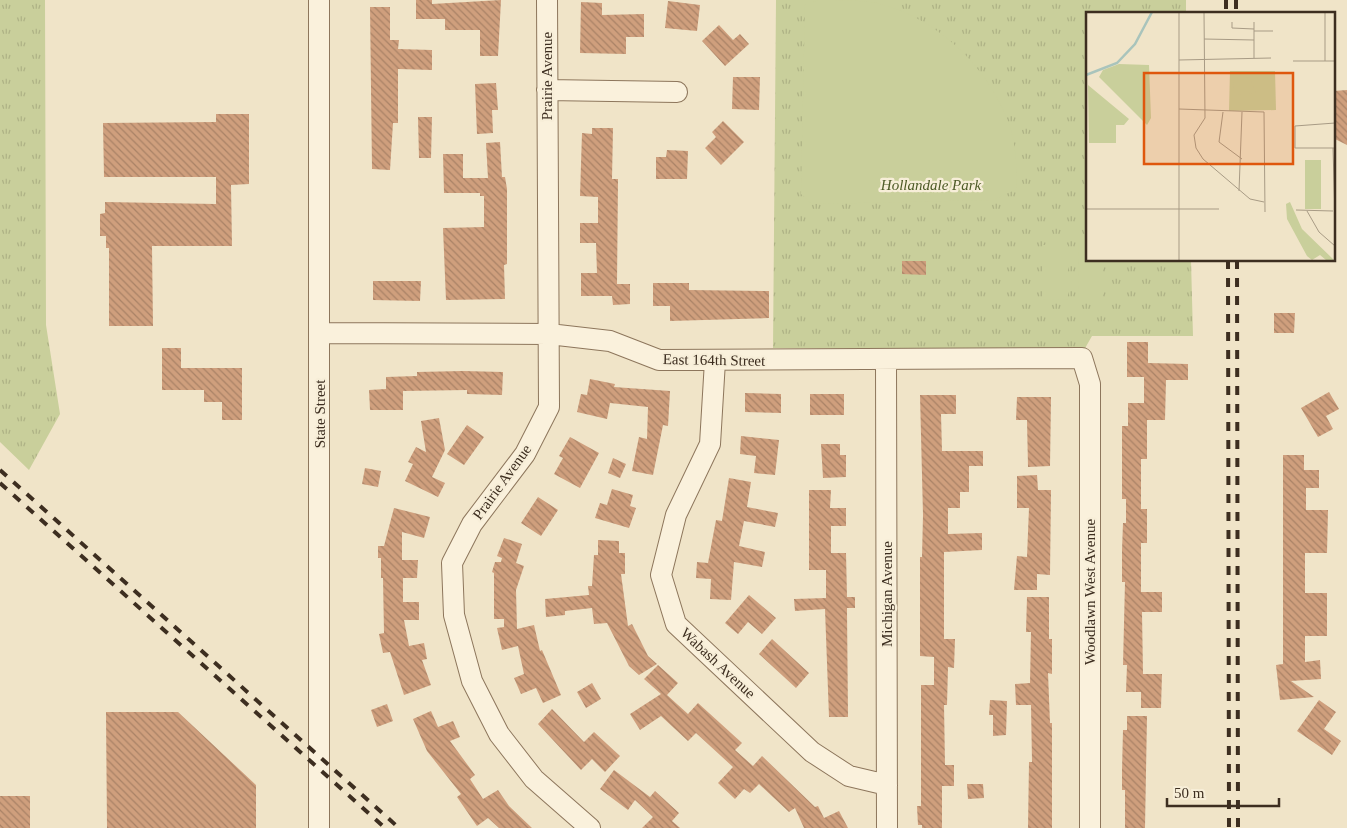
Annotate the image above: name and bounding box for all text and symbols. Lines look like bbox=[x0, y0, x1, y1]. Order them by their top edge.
inset map bbox=[1086, 12, 1334, 261]
street label: Prairie Avenue bbox=[539, 31, 555, 120]
park label: Hollandale Park bbox=[880, 177, 982, 193]
street label: East 164th Street bbox=[663, 351, 766, 369]
street label: State Street bbox=[312, 379, 328, 448]
street label: Prairie Avenue bbox=[470, 441, 535, 522]
street label: Woodlawn West Avenue bbox=[1082, 519, 1098, 665]
street label: Michigan Avenue bbox=[879, 541, 895, 647]
street label: Wabash Avenue bbox=[678, 625, 759, 702]
scale bar bbox=[1167, 776, 1280, 808]
text: 50 m bbox=[1174, 785, 1205, 801]

